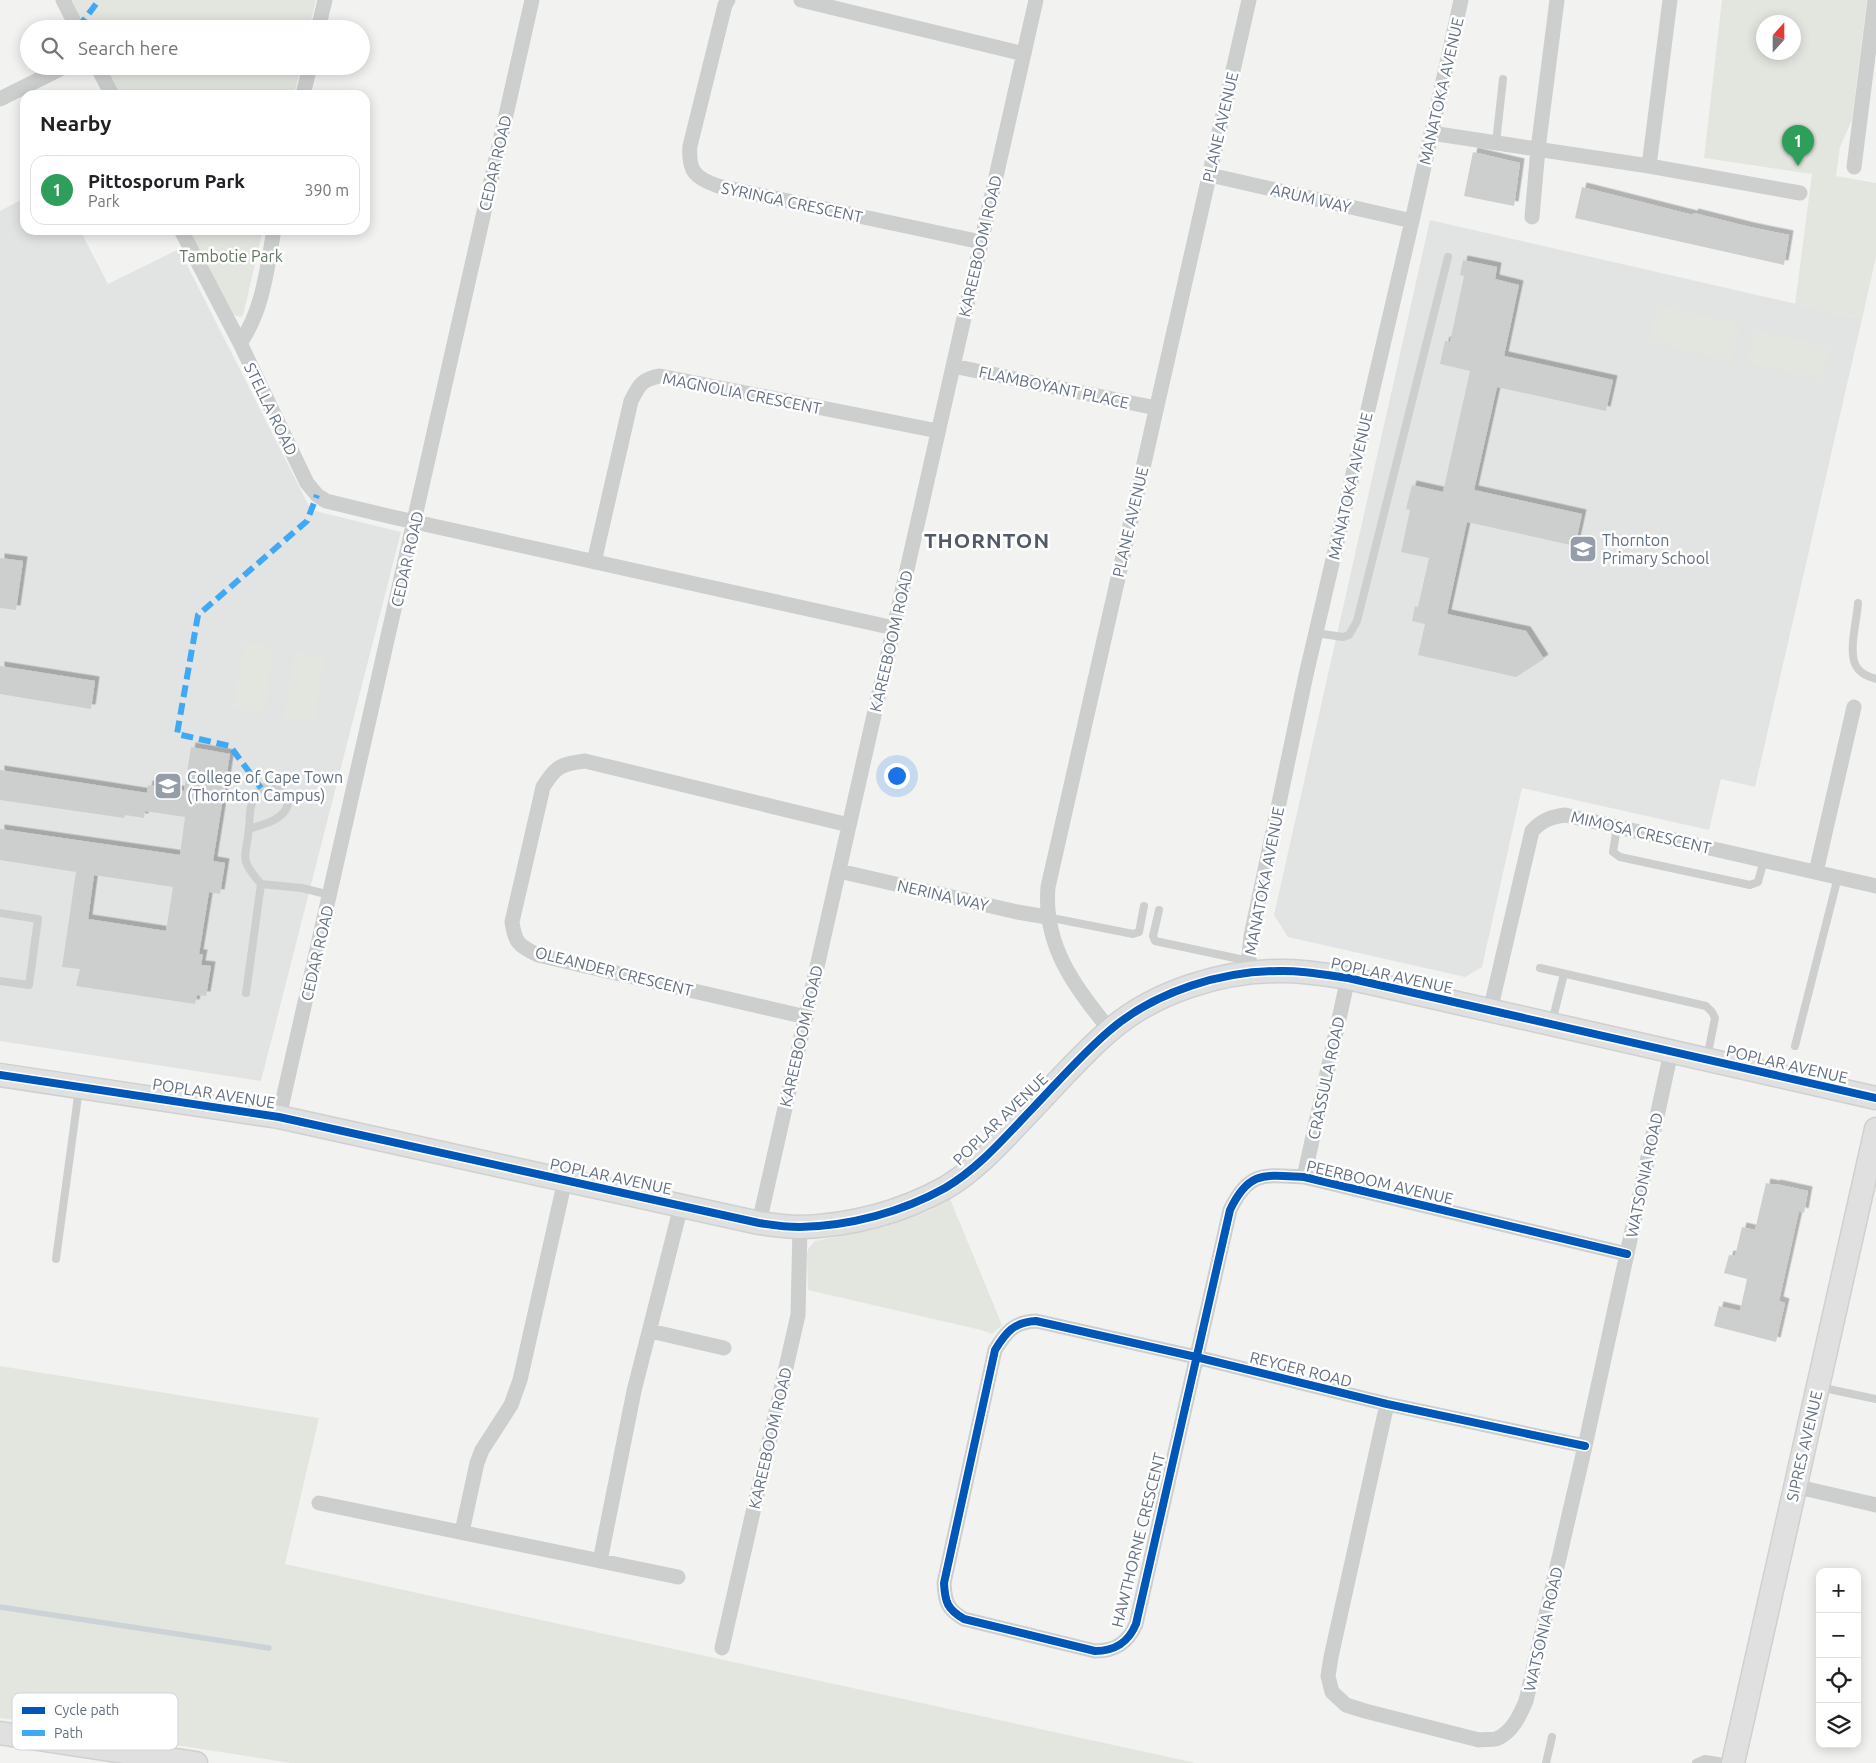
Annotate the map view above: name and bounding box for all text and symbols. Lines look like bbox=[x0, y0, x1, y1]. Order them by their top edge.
north arrow bbox=[1756, 15, 1801, 60]
street label: MANATOKA AVENUE bbox=[1415, 16, 1467, 166]
search box bbox=[20, 20, 370, 75]
icon: search bbox=[38, 34, 66, 62]
text: Search here bbox=[78, 37, 178, 59]
street label: PLANE AVENUE bbox=[1199, 70, 1241, 184]
text: Nearby bbox=[40, 111, 111, 135]
street label: CEDAR ROAD bbox=[475, 113, 515, 213]
pin: 1 bbox=[1782, 125, 1814, 166]
text: Pittosporum Park bbox=[88, 170, 245, 192]
street label: KAREEBOOM ROAD bbox=[955, 173, 1005, 319]
street label: SYRINGA CRESCENT bbox=[720, 178, 864, 226]
street label: ARUM WAY bbox=[1269, 180, 1354, 216]
text: 1 bbox=[52, 181, 62, 199]
text: 390 m bbox=[304, 181, 349, 199]
text: Park bbox=[88, 192, 120, 210]
park label: Tambotie Park bbox=[179, 247, 283, 265]
street label: STELLA ROAD bbox=[241, 360, 301, 458]
street label: FLAMBOYANT PLACE bbox=[977, 362, 1131, 412]
street label: MAGNOLIA CRESCENT bbox=[661, 369, 823, 417]
street label: MANATOKA AVENUE bbox=[1324, 411, 1376, 561]
street label: PLANE AVENUE bbox=[1109, 465, 1151, 579]
street label: CEDAR ROAD bbox=[387, 509, 427, 609]
district label: THORNTON bbox=[924, 528, 1050, 552]
place label: Thornton Primary School bbox=[1602, 531, 1709, 567]
school or university icon: Thornton Primary School bbox=[1568, 534, 1598, 564]
street label: KAREEBOOM ROAD bbox=[866, 568, 916, 714]
your location bbox=[884, 763, 910, 789]
place label: College of Cape Town (Thornton Campus) bbox=[187, 768, 343, 805]
school or university icon: College of Cape Town (Thornton Campus) bbox=[153, 771, 183, 801]
street label: MANATOKA AVENUE bbox=[1241, 805, 1287, 957]
street label: MIMOSA CRESCENT bbox=[1569, 807, 1713, 857]
street label: NERINA WAY bbox=[896, 876, 991, 914]
street label: CEDAR ROAD bbox=[297, 903, 337, 1003]
street label: OLEANDER CRESCENT bbox=[533, 943, 695, 999]
street label: POPLAR AVENUE bbox=[1329, 953, 1455, 997]
street label: KAREEBOOM ROAD bbox=[776, 963, 826, 1109]
street label: CRASSULA ROAD bbox=[1304, 1015, 1348, 1141]
street label: POPLAR AVENUE bbox=[1724, 1041, 1850, 1087]
street label: POPLAR AVENUE bbox=[949, 1069, 1051, 1169]
street label: POPLAR AVENUE bbox=[151, 1074, 277, 1112]
street label: WATSONIA ROAD bbox=[1622, 1111, 1666, 1239]
street label: POPLAR AVENUE bbox=[548, 1154, 674, 1198]
street label: PEERBOOM AVENUE bbox=[1305, 1156, 1455, 1208]
street label: REYGER ROAD bbox=[1248, 1348, 1354, 1390]
street label: KAREEBOOM ROAD bbox=[745, 1365, 795, 1511]
street label: SIPRES AVENUE bbox=[1783, 1389, 1825, 1503]
street label: HAWTHORNE CRESCENT bbox=[1108, 1451, 1168, 1629]
street label: WATSONIA ROAD bbox=[1520, 1565, 1566, 1693]
map controls bbox=[1816, 1568, 1861, 1748]
button: + bbox=[1816, 1568, 1861, 1613]
button: − bbox=[1816, 1613, 1861, 1658]
button: locate bbox=[1816, 1658, 1861, 1703]
legend bbox=[12, 1693, 178, 1750]
text: Cycle path bbox=[54, 1702, 119, 1718]
button: layers bbox=[1816, 1703, 1861, 1748]
text: Path bbox=[54, 1725, 83, 1741]

